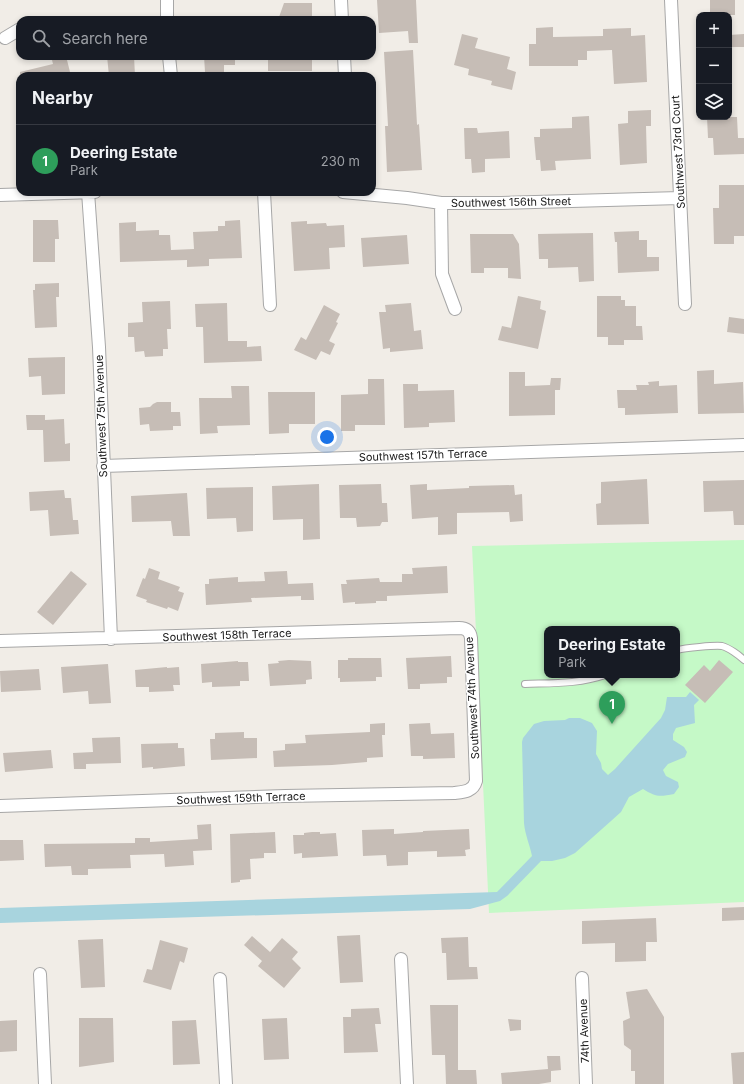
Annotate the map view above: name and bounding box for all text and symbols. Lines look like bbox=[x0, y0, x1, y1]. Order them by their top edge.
map controls bbox=[696, 12, 732, 120]
button: + bbox=[696, 12, 732, 48]
search box bbox=[16, 16, 376, 60]
icon: search bbox=[30, 27, 52, 49]
text: Search here bbox=[62, 29, 148, 48]
button: − bbox=[696, 48, 732, 84]
button: layers bbox=[696, 84, 732, 120]
text: Nearby bbox=[32, 88, 93, 108]
street label: Southwest 73rd Court bbox=[668, 94, 688, 209]
text: Deering Estate bbox=[70, 143, 177, 162]
text: 1 bbox=[42, 153, 48, 169]
text: 230 m bbox=[321, 153, 360, 169]
text: Park bbox=[70, 162, 98, 178]
street label: Southwest 156th Street bbox=[451, 194, 572, 210]
street label: Southwest 75th Avenue bbox=[92, 354, 110, 478]
your location bbox=[317, 427, 337, 447]
street label: Southwest 157th Terrace bbox=[359, 446, 487, 464]
street label: Southwest 158th Terrace bbox=[162, 626, 292, 644]
popup bbox=[544, 626, 680, 678]
text: Deering Estate bbox=[558, 635, 666, 654]
street label: Southwest 74th Avenue bbox=[462, 636, 482, 760]
text: Park bbox=[558, 654, 586, 670]
pin: 1 bbox=[599, 691, 625, 724]
street label: Southwest 159th Terrace bbox=[176, 789, 306, 807]
street label: 74th Avenue bbox=[576, 999, 592, 1063]

